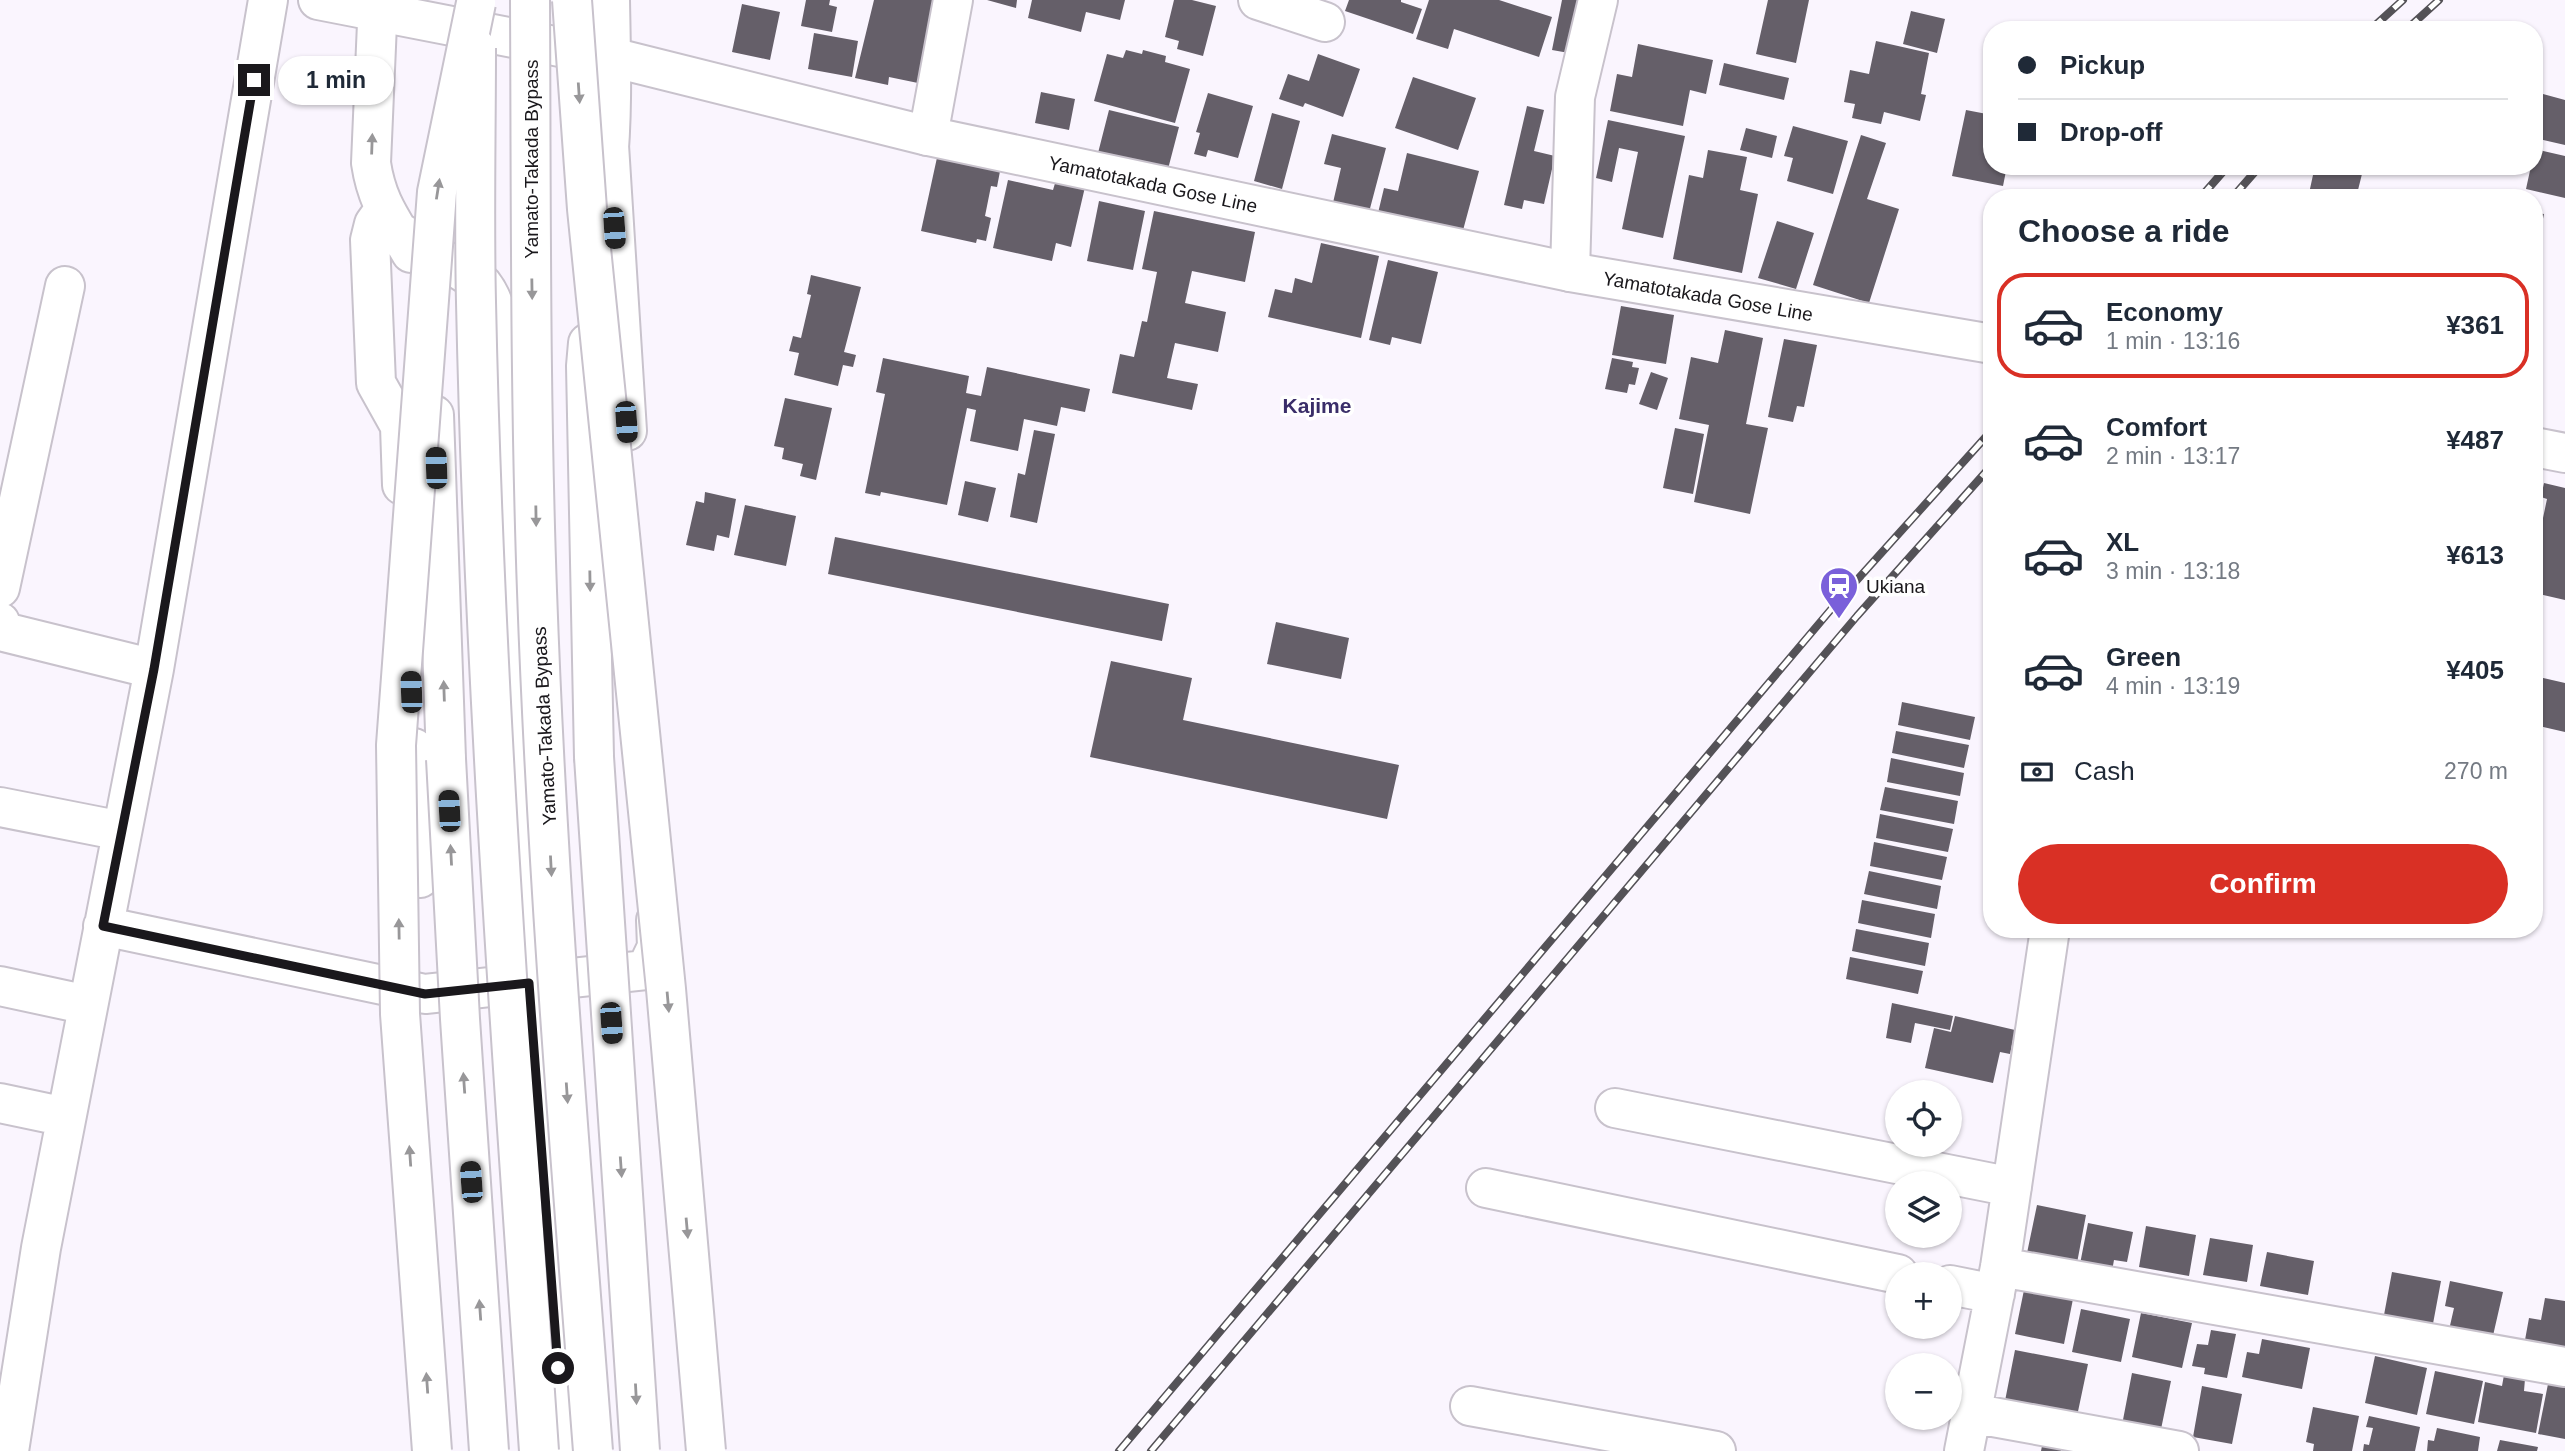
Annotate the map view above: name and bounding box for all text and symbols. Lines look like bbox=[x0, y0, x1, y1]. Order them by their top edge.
text: Pickup bbox=[2060, 50, 2145, 80]
callout: 1 min bbox=[278, 56, 394, 104]
street label: Yamato-Takada Bypass bbox=[521, 59, 542, 259]
route end bbox=[238, 64, 270, 96]
text: 1 min bbox=[306, 67, 366, 93]
one-way arrow bbox=[574, 82, 585, 104]
text: Drop-off bbox=[2060, 117, 2163, 147]
one-way arrow bbox=[367, 133, 378, 155]
street label: Yamatotakada Gose Line bbox=[1047, 152, 1259, 217]
one-way arrow bbox=[433, 178, 444, 200]
car bbox=[603, 206, 626, 250]
text: Choose a ride bbox=[2018, 213, 2230, 249]
street label: Yamatotakada Gose Line bbox=[1601, 268, 1815, 325]
one-way arrow bbox=[526, 278, 538, 300]
icon: car bbox=[2022, 294, 2085, 357]
text: Economy bbox=[2106, 297, 2223, 327]
text: ¥361 bbox=[2446, 310, 2504, 340]
text: 1 min · 13:16 bbox=[2106, 328, 2240, 354]
district label: Kajime bbox=[1283, 394, 1351, 417]
car bbox=[615, 400, 638, 444]
icon: car bbox=[2022, 409, 2085, 472]
text: Comfort bbox=[2106, 412, 2207, 442]
text: ¥487 bbox=[2446, 425, 2504, 455]
text: 2 min · 13:17 bbox=[2106, 443, 2240, 469]
car bbox=[425, 447, 448, 489]
one-way arrow bbox=[530, 505, 542, 527]
icon: car bbox=[2022, 524, 2085, 587]
text: XL bbox=[2106, 527, 2139, 557]
text: ¥613 bbox=[2446, 540, 2504, 570]
text: 3 min · 13:18 bbox=[2106, 558, 2240, 584]
station icon: Ukiana bbox=[1818, 565, 1860, 620]
one-way arrow bbox=[585, 570, 596, 592]
place label: Ukiana bbox=[1866, 576, 1926, 597]
street label: Yamato-Takada Bypass bbox=[529, 626, 560, 826]
icon: car bbox=[2022, 639, 2085, 702]
text: Green bbox=[2106, 642, 2181, 672]
text: ¥405 bbox=[2446, 655, 2504, 685]
car bbox=[400, 671, 423, 713]
text: 4 min · 13:19 bbox=[2106, 673, 2240, 699]
one-way arrow bbox=[438, 679, 449, 701]
icon: cash bbox=[2018, 753, 2056, 791]
text: Cash bbox=[2074, 756, 2135, 786]
text: 270 m bbox=[2444, 758, 2508, 784]
car bbox=[438, 789, 461, 833]
one-way arrow bbox=[446, 844, 457, 866]
button: Confirm bbox=[2018, 844, 2508, 924]
one-way arrow bbox=[546, 855, 557, 877]
one-way arrow bbox=[393, 918, 405, 940]
one-way arrow bbox=[662, 991, 673, 1013]
car bbox=[600, 1001, 623, 1045]
one-way arrow bbox=[459, 1071, 470, 1093]
map controls bbox=[1885, 1080, 1962, 1430]
button: locate bbox=[1885, 1080, 1962, 1157]
one-way arrow bbox=[561, 1082, 572, 1104]
one-way arrow bbox=[405, 1145, 416, 1167]
one-way arrow bbox=[616, 1157, 627, 1179]
car bbox=[460, 1160, 483, 1204]
button: layers bbox=[1885, 1171, 1962, 1248]
one-way arrow bbox=[682, 1218, 693, 1240]
button: + bbox=[1885, 1262, 1962, 1339]
one-way arrow bbox=[474, 1298, 485, 1320]
route start bbox=[542, 1352, 574, 1384]
button: − bbox=[1885, 1353, 1962, 1430]
one-way arrow bbox=[421, 1372, 432, 1394]
one-way arrow bbox=[631, 1384, 642, 1406]

